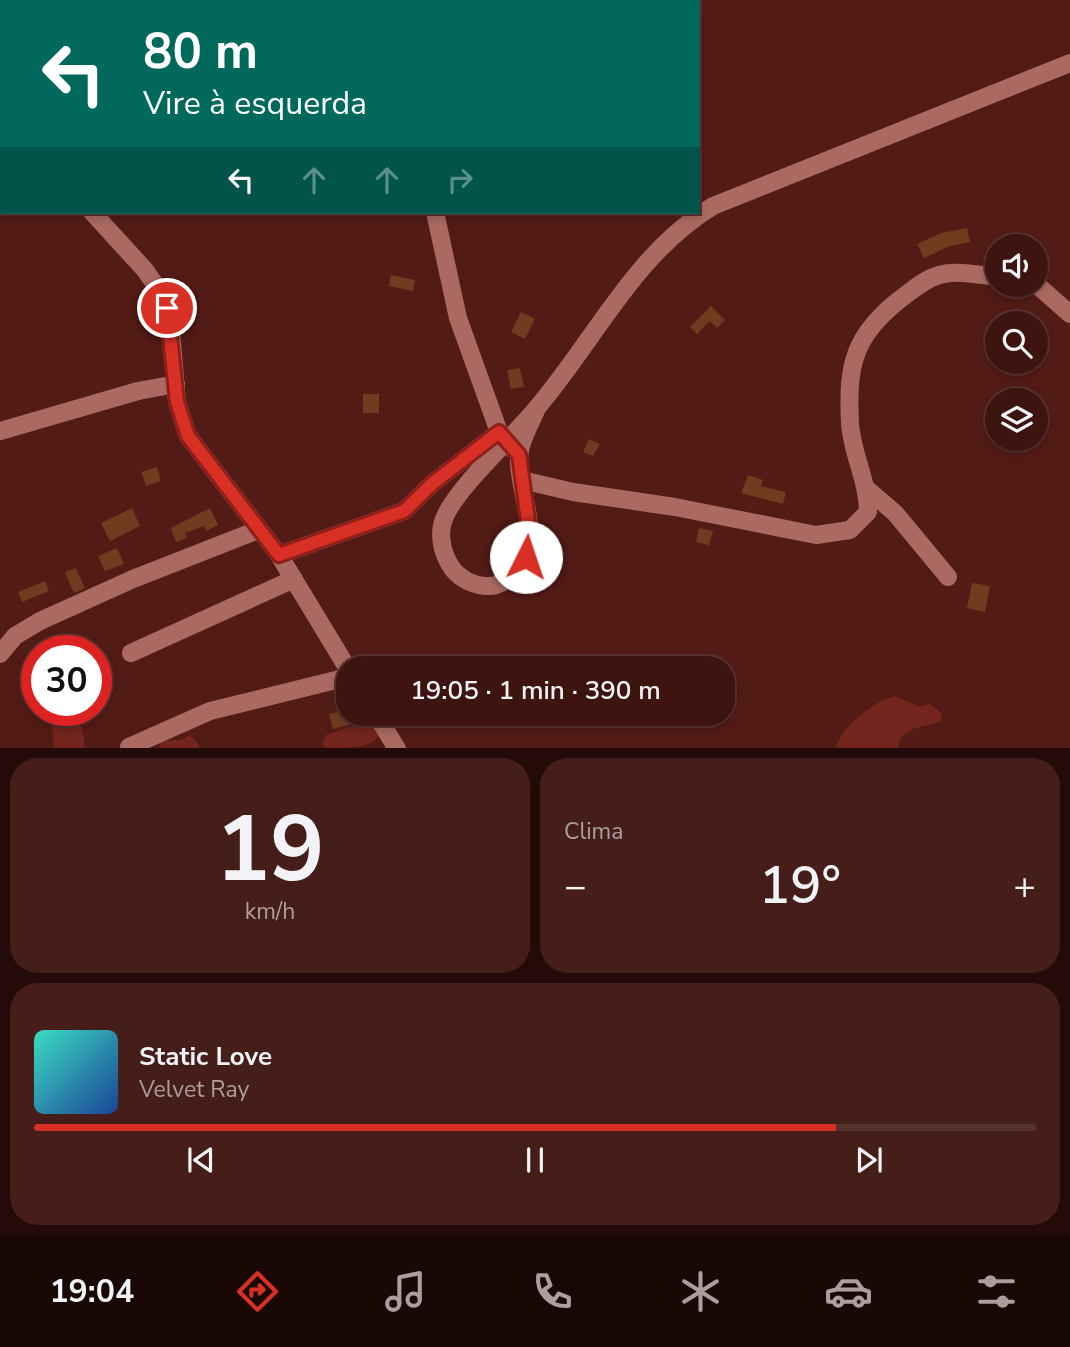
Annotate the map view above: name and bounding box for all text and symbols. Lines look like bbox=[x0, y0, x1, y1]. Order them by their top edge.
text: 80 m bbox=[143, 18, 258, 85]
icon: left bbox=[28, 28, 119, 119]
text: Vire à esquerda bbox=[143, 82, 367, 125]
icon: left bbox=[222, 161, 260, 199]
icon: ahead bbox=[295, 161, 333, 199]
icon: ahead bbox=[368, 161, 406, 199]
icon: right bbox=[441, 161, 479, 199]
map controls bbox=[985, 234, 1048, 451]
button: sound bbox=[985, 234, 1048, 297]
pin bbox=[137, 278, 197, 338]
icon: arrive bbox=[148, 289, 186, 327]
button: search bbox=[985, 311, 1048, 374]
button: layers bbox=[985, 388, 1048, 451]
position arrow bbox=[489, 520, 563, 594]
speed limit sign: 30 bbox=[21, 635, 112, 726]
text: 19:05 · 1 min · 390 m bbox=[410, 673, 661, 708]
text: 19 bbox=[215, 788, 325, 912]
text: Clima bbox=[564, 816, 624, 847]
text: 19° bbox=[759, 850, 841, 921]
text: − bbox=[564, 861, 587, 912]
text: + bbox=[1013, 861, 1036, 912]
text: km/h bbox=[245, 896, 295, 927]
text: Static Love bbox=[139, 1039, 272, 1074]
text: Velvet Ray bbox=[139, 1074, 249, 1105]
icon: previous bbox=[182, 1141, 220, 1179]
icon: pause bbox=[516, 1141, 554, 1179]
icon: next bbox=[850, 1141, 888, 1179]
icon: directions bbox=[233, 1267, 282, 1316]
icon: music bbox=[381, 1267, 430, 1316]
icon: phone bbox=[528, 1267, 577, 1316]
icon: climate bbox=[676, 1267, 725, 1316]
icon: car bbox=[824, 1267, 873, 1316]
icon: filters bbox=[972, 1267, 1021, 1316]
text: 19:04 bbox=[49, 1270, 134, 1313]

